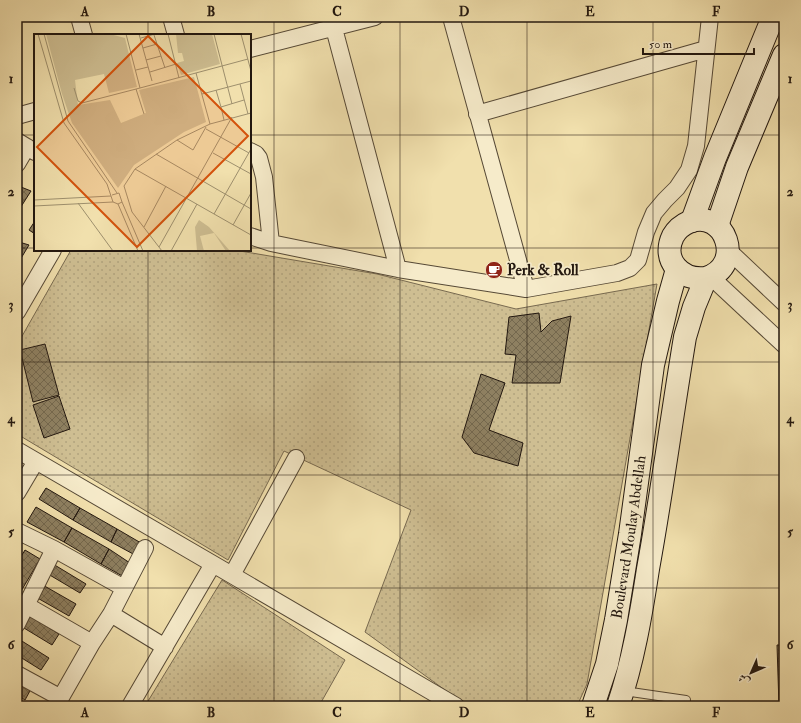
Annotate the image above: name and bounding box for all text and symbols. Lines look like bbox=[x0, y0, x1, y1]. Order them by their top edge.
text: A bbox=[80, 4, 90, 20]
text: B bbox=[207, 4, 215, 20]
text: C bbox=[332, 4, 342, 20]
text: D bbox=[459, 4, 470, 20]
text: E bbox=[585, 4, 595, 20]
text: F bbox=[712, 4, 721, 20]
scale bar bbox=[643, 30, 754, 56]
inset map bbox=[34, 34, 251, 251]
text: 50 m bbox=[649, 37, 673, 52]
text: 1 bbox=[9, 71, 14, 87]
text: 1 bbox=[788, 71, 793, 87]
text: 2 bbox=[8, 184, 15, 200]
text: 2 bbox=[787, 184, 794, 200]
cafe icon: Perk & Roll bbox=[484, 260, 504, 280]
place label: Perk & Roll bbox=[507, 261, 579, 280]
text: 3 bbox=[9, 297, 14, 313]
text: 3 bbox=[788, 297, 793, 313]
text: 4 bbox=[6, 411, 15, 427]
text: 4 bbox=[785, 411, 794, 427]
street label: Boulevard Moulay Abdellah bbox=[607, 454, 651, 620]
text: 5 bbox=[8, 524, 14, 540]
text: 5 bbox=[787, 524, 793, 540]
text: 6 bbox=[8, 637, 16, 653]
text: 6 bbox=[787, 637, 795, 653]
north arrow bbox=[731, 653, 771, 693]
text: ش bbox=[736, 671, 753, 688]
text: A bbox=[80, 705, 90, 721]
text: B bbox=[207, 705, 215, 721]
text: C bbox=[332, 705, 342, 721]
text: D bbox=[459, 705, 470, 721]
text: E bbox=[585, 705, 595, 721]
text: F bbox=[712, 705, 721, 721]

